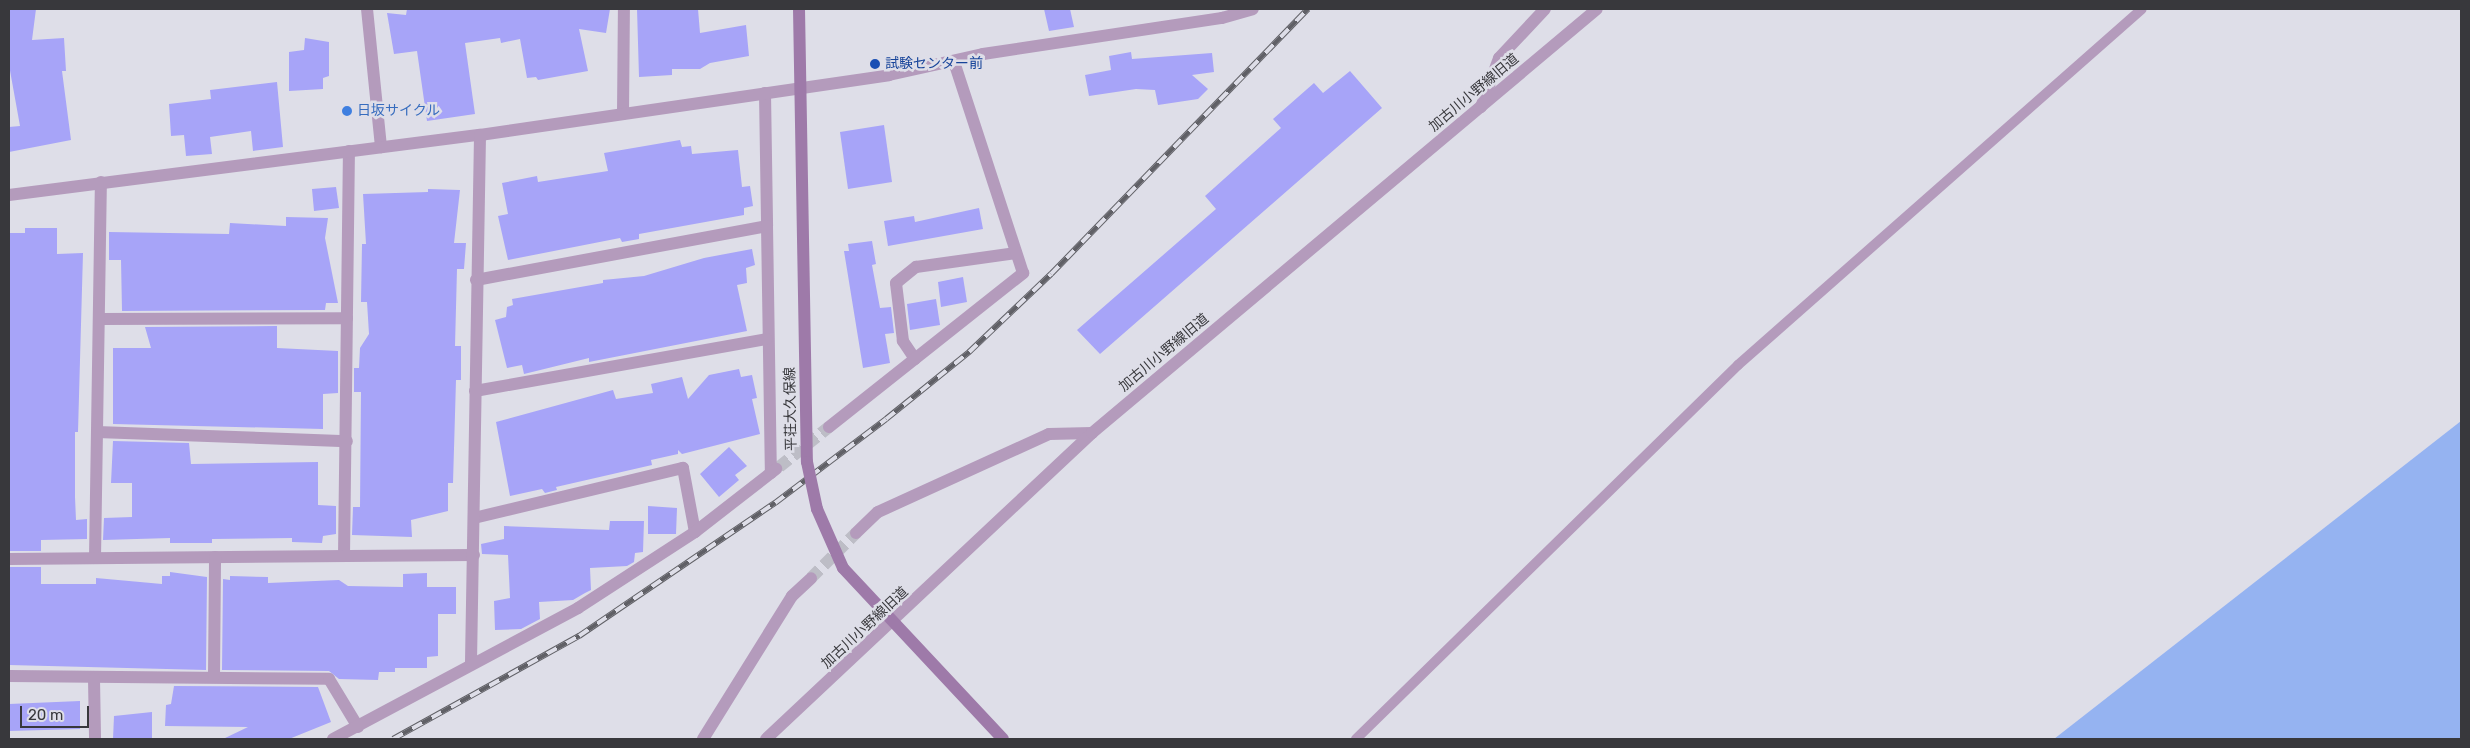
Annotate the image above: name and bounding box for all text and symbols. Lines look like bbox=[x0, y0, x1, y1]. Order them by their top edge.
street label: 加古川小野線旧道 bbox=[1426, 51, 1522, 135]
place label: 試験センター前 bbox=[885, 56, 983, 72]
marker: 試験センター前 bbox=[869, 58, 881, 70]
place label: 日坂サイクル bbox=[357, 103, 441, 119]
marker: 日坂サイクル bbox=[341, 105, 353, 117]
street label: 加古川小野線旧道 bbox=[1116, 311, 1212, 395]
street label: 平荘大久保線 bbox=[782, 367, 800, 451]
street label: 加古川小野線旧道 bbox=[818, 584, 912, 672]
scale bar bbox=[22, 696, 91, 728]
text: 20 m bbox=[28, 706, 63, 724]

